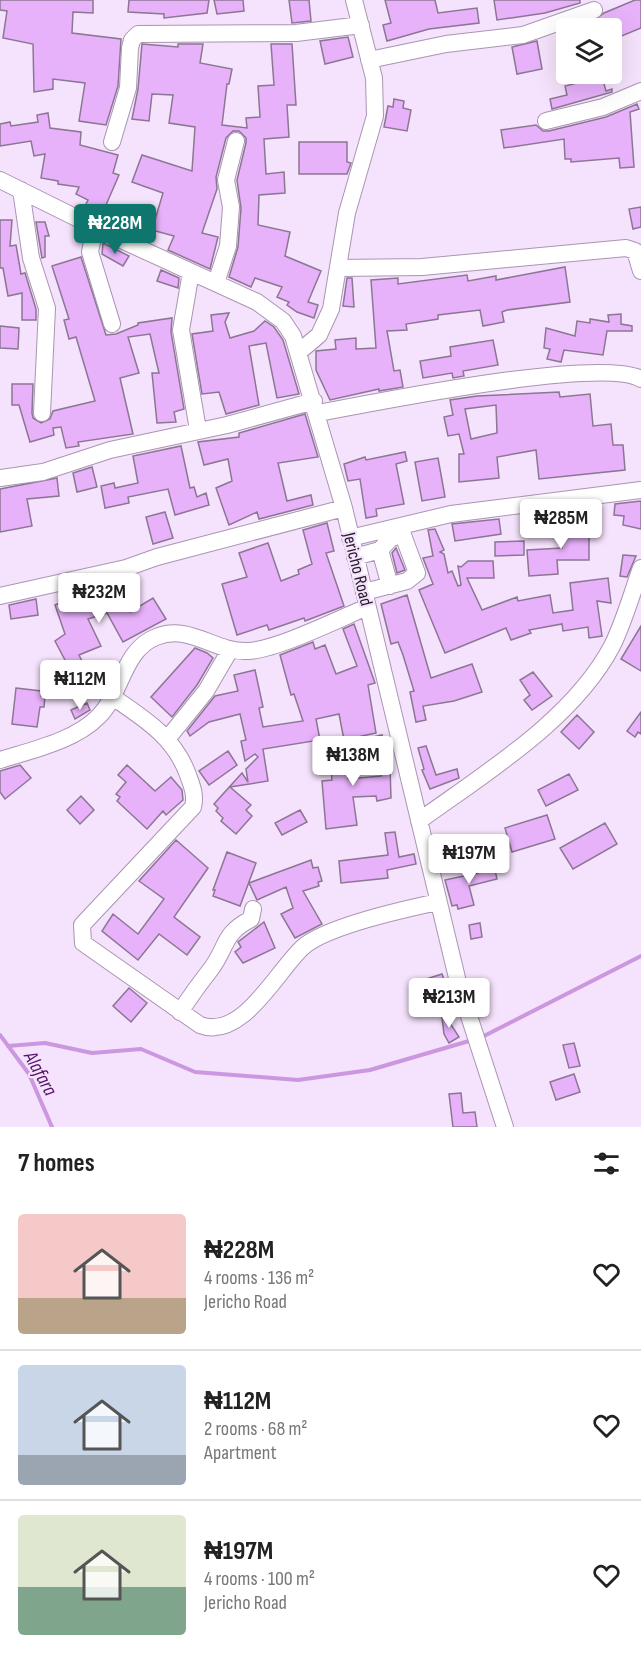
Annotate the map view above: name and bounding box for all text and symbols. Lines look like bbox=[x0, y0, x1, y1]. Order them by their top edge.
map controls bbox=[556, 18, 622, 84]
button: layers bbox=[556, 18, 622, 84]
pin: ₦228M bbox=[73, 204, 157, 255]
text: ₦228M bbox=[88, 211, 142, 235]
pin: ₦285M bbox=[519, 499, 603, 550]
text: ₦285M bbox=[534, 506, 588, 530]
street label: Jericho Road bbox=[338, 529, 377, 608]
pin: ₦232M bbox=[57, 573, 141, 624]
text: ₦232M bbox=[72, 580, 126, 604]
pin: ₦112M bbox=[38, 660, 122, 711]
text: ₦112M bbox=[54, 667, 106, 691]
pin: ₦138M bbox=[311, 736, 395, 787]
text: ₦138M bbox=[326, 743, 380, 767]
pin: ₦197M bbox=[427, 834, 511, 885]
text: ₦197M bbox=[442, 841, 496, 865]
pin: ₦213M bbox=[407, 978, 491, 1029]
text: ₦213M bbox=[423, 985, 475, 1009]
water label: Alafara bbox=[18, 1046, 62, 1100]
icon: filters bbox=[590, 1147, 623, 1180]
text: 7 homes bbox=[18, 1148, 95, 1179]
text: ₦228M bbox=[204, 1235, 274, 1266]
icon: home bbox=[66, 1238, 138, 1310]
icon: heart bbox=[590, 1258, 623, 1291]
text: 4 rooms · 136 m² bbox=[204, 1266, 314, 1290]
text: Jericho Road bbox=[204, 1290, 287, 1314]
text: ₦112M bbox=[204, 1386, 271, 1417]
icon: home bbox=[66, 1389, 138, 1461]
icon: heart bbox=[590, 1409, 623, 1442]
text: 2 rooms · 68 m² bbox=[204, 1417, 308, 1441]
text: Apartment bbox=[204, 1441, 277, 1465]
text: ₦197M bbox=[204, 1536, 273, 1567]
icon: home bbox=[66, 1539, 138, 1611]
icon: heart bbox=[590, 1559, 623, 1592]
text: 4 rooms · 100 m² bbox=[204, 1567, 315, 1591]
text: Jericho Road bbox=[204, 1591, 287, 1615]

